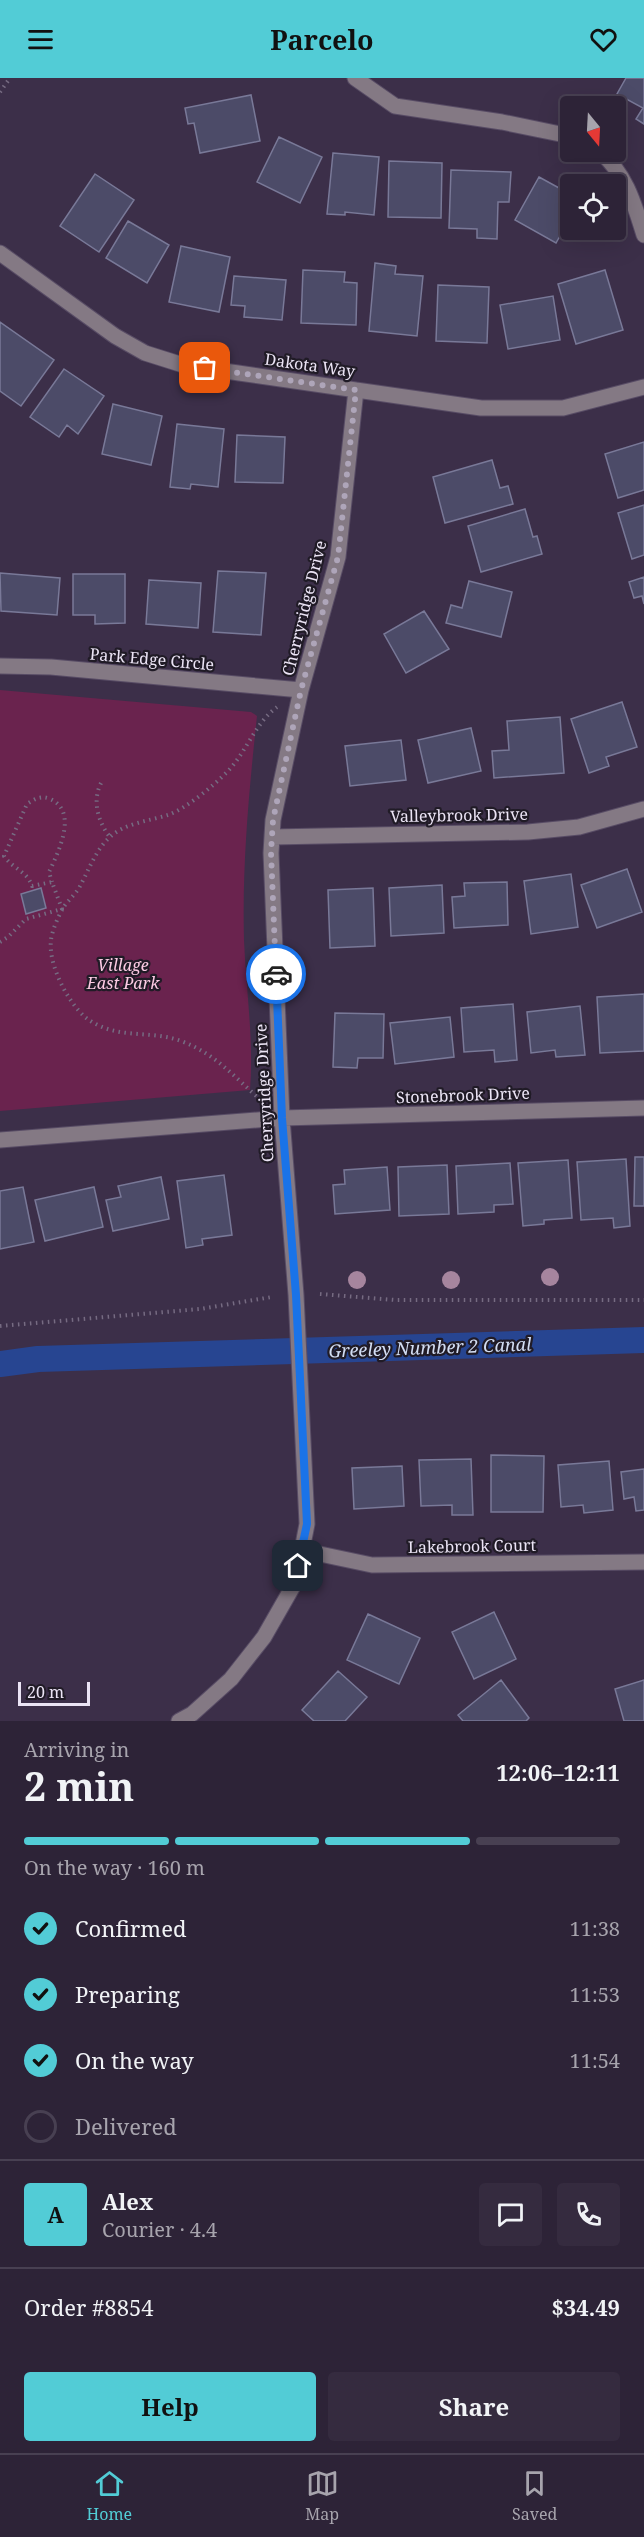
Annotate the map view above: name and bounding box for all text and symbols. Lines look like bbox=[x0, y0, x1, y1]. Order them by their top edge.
text: Parcelo bbox=[270, 21, 374, 58]
icon: menu bbox=[24, 23, 57, 56]
icon: heart bbox=[587, 23, 620, 56]
north arrow bbox=[560, 96, 626, 162]
map controls bbox=[560, 96, 626, 240]
button: locate bbox=[560, 174, 626, 240]
pin bbox=[179, 342, 230, 393]
street label: Dakota Way bbox=[263, 348, 358, 382]
icon: bag bbox=[188, 351, 221, 384]
street label: Cherryridge Drive bbox=[277, 538, 331, 678]
street label: Park Edge Circle bbox=[89, 643, 215, 675]
street label: Valleybrook Drive bbox=[390, 803, 528, 827]
courier bbox=[246, 944, 306, 1004]
park label: Village East Park bbox=[86, 954, 160, 994]
icon: car bbox=[260, 958, 293, 991]
street label: Cherryridge Drive bbox=[249, 1023, 279, 1163]
street label: Stonebrook Drive bbox=[396, 1082, 530, 1108]
water label: Greeley Number 2 Canal bbox=[328, 1331, 532, 1363]
street label: Lakebrook Court bbox=[408, 1534, 537, 1558]
pin bbox=[272, 1540, 323, 1591]
icon: home bbox=[281, 1549, 314, 1582]
scale bar bbox=[18, 1679, 90, 1706]
text: 20 m bbox=[27, 1681, 64, 1703]
text: Arriving in bbox=[24, 1736, 129, 1763]
text: 12:06–12:11 bbox=[496, 1757, 620, 1787]
text: 2 min bbox=[24, 1759, 134, 1812]
text: On the way · 160 m bbox=[24, 1854, 205, 1881]
icon: check bbox=[24, 1912, 57, 1945]
text: Confirmed bbox=[75, 1913, 186, 1943]
text: 11:38 bbox=[570, 1915, 620, 1942]
icon: check bbox=[24, 1978, 57, 2011]
text: Preparing bbox=[75, 1979, 180, 2009]
text: 11:53 bbox=[570, 1981, 620, 2008]
icon: check bbox=[24, 2044, 57, 2077]
text: On the way bbox=[75, 2045, 194, 2075]
text: 11:54 bbox=[570, 2047, 620, 2074]
text: Delivered bbox=[75, 2111, 177, 2141]
button: chat bbox=[479, 2183, 542, 2246]
button: phone bbox=[557, 2183, 620, 2246]
text: Alex bbox=[102, 2186, 153, 2216]
text: A bbox=[47, 2199, 64, 2229]
text: Courier · 4.4 bbox=[102, 2216, 217, 2243]
text: Order #8854 bbox=[24, 2292, 154, 2322]
text: $34.49 bbox=[551, 2292, 620, 2322]
button: Help bbox=[24, 2372, 316, 2441]
button: Share bbox=[328, 2372, 620, 2441]
tab: Home bbox=[87, 2467, 132, 2525]
tab: Map bbox=[305, 2467, 339, 2525]
tab: Saved bbox=[512, 2467, 557, 2525]

